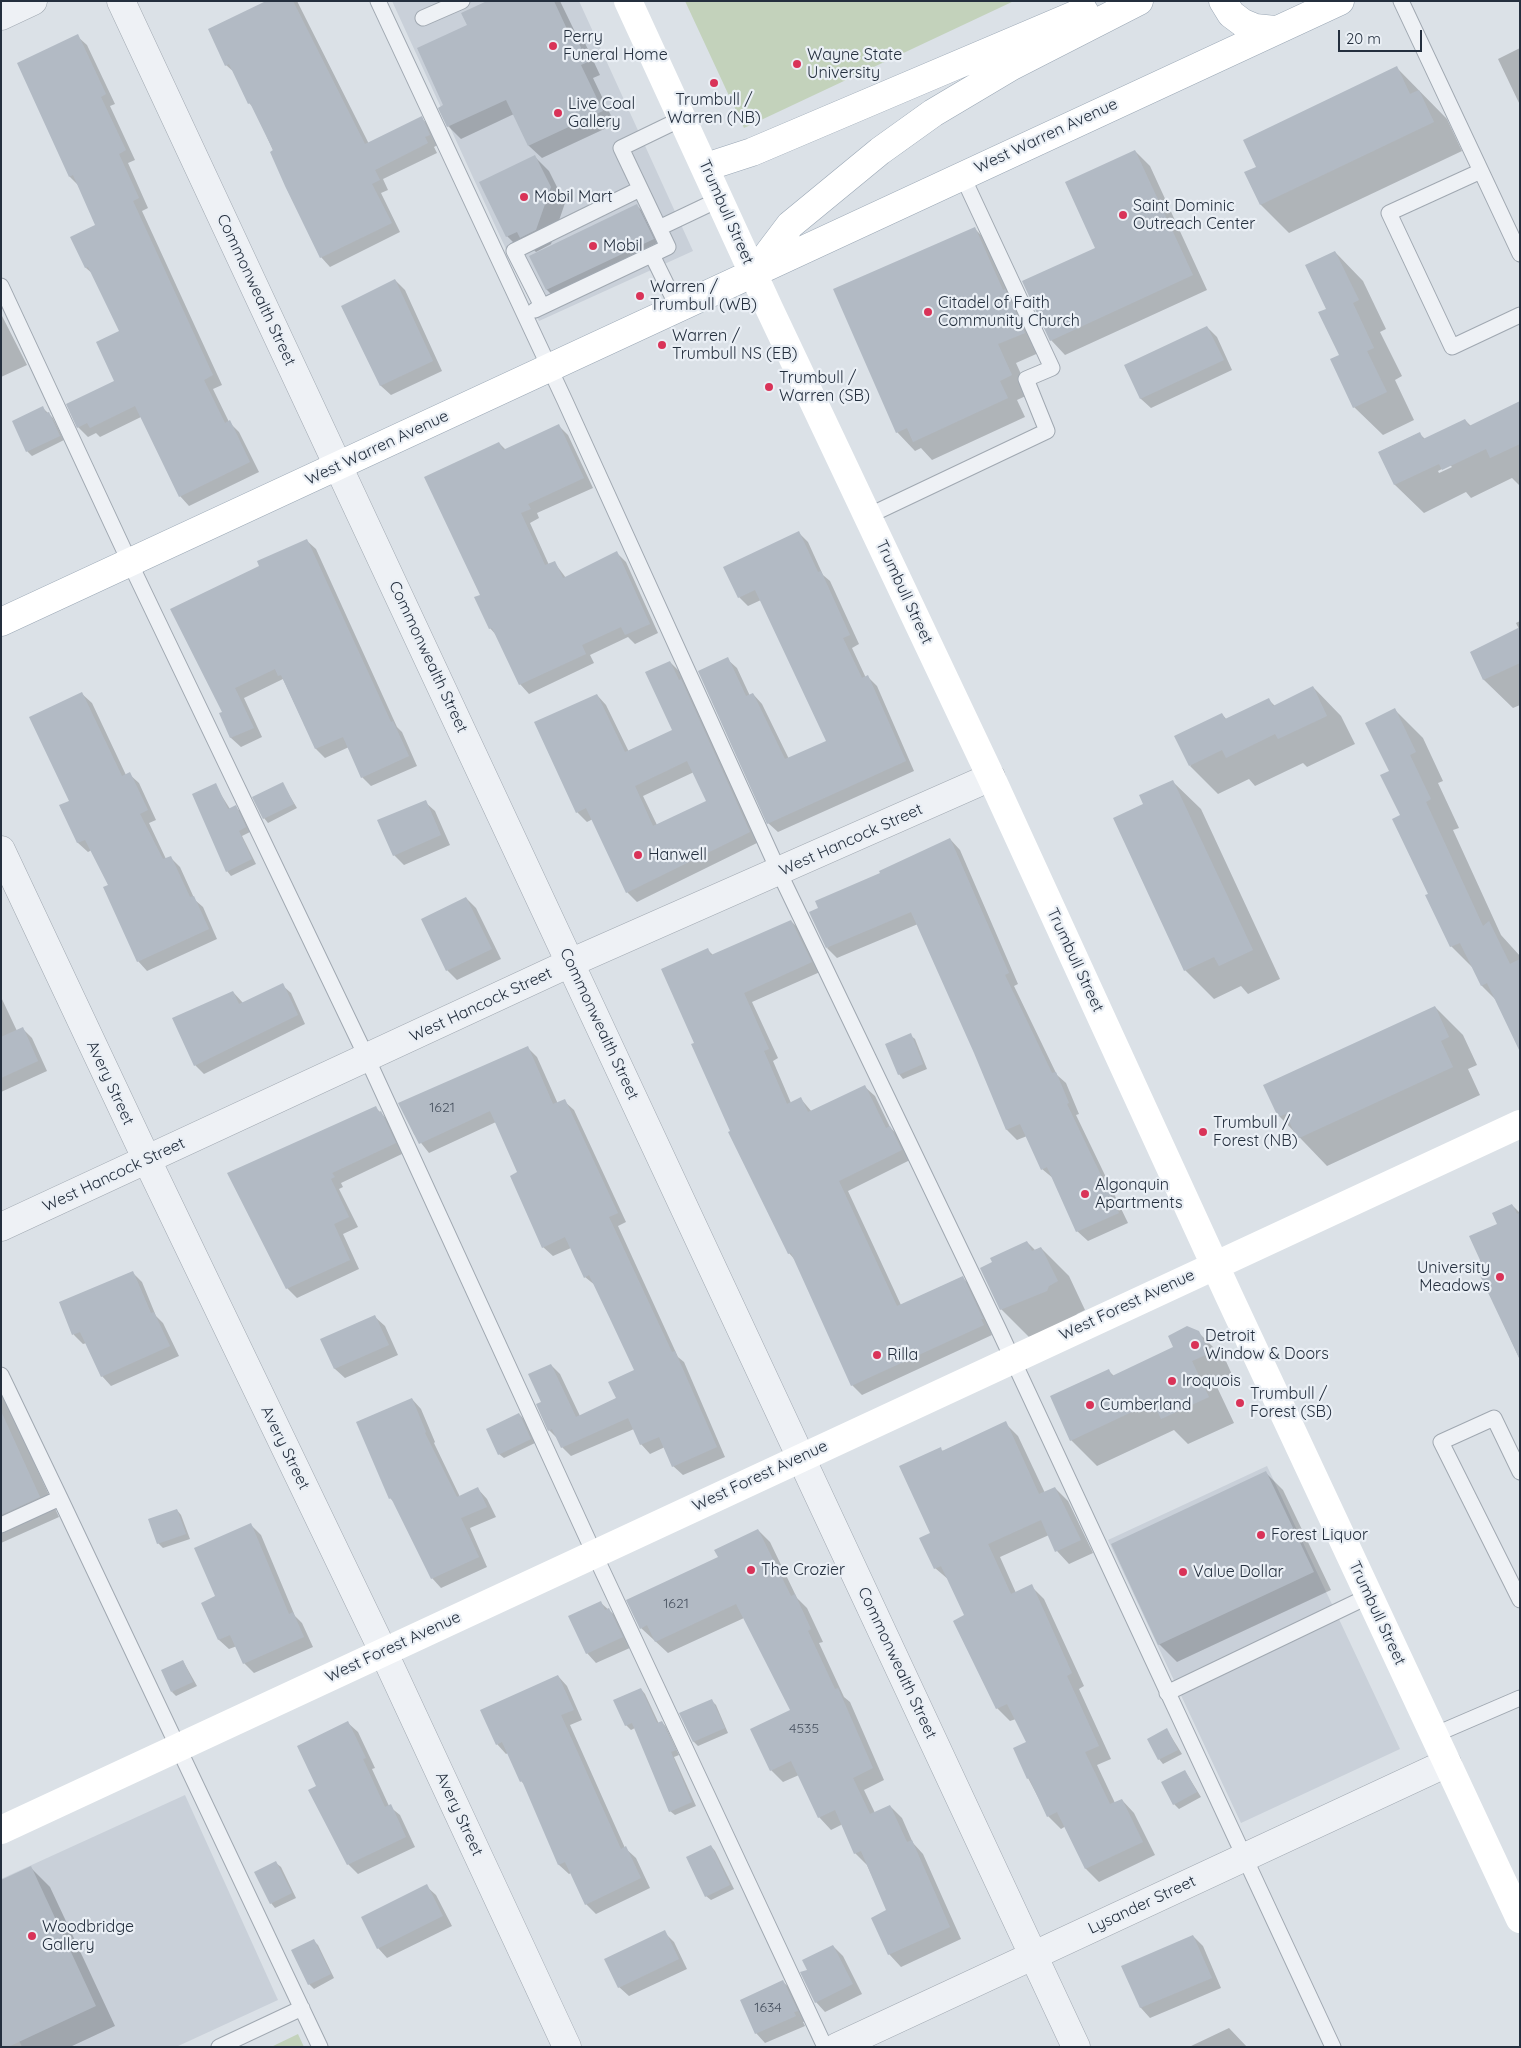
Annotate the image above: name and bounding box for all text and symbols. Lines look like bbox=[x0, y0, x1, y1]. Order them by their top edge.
scale bar bbox=[1341, 20, 1425, 52]
place label: Perry Funeral Home bbox=[563, 27, 668, 65]
text: 20 m bbox=[1346, 29, 1381, 48]
marker: Perry Funeral Home bbox=[547, 40, 559, 52]
place label: Wayne State University bbox=[807, 45, 902, 83]
marker: Wayne State University bbox=[791, 58, 803, 70]
marker: Trumbull / Warren (NB) bbox=[708, 77, 720, 89]
place label: Trumbull / Warren (NB) bbox=[667, 90, 761, 128]
place label: Live Coal Gallery bbox=[568, 94, 635, 132]
street label: West Warren Avenue bbox=[971, 94, 1121, 178]
marker: Live Coal Gallery bbox=[552, 107, 564, 119]
street label: Trumbull Street bbox=[694, 157, 758, 267]
place label: Mobil Mart bbox=[534, 187, 613, 207]
marker: Mobil Mart bbox=[518, 191, 530, 203]
place label: Saint Dominic Outreach Center bbox=[1133, 196, 1255, 234]
marker: Saint Dominic Outreach Center bbox=[1117, 209, 1129, 221]
street label: Commonwealth Street bbox=[212, 211, 300, 369]
place label: Mobil bbox=[603, 236, 643, 256]
marker: Mobil bbox=[587, 240, 599, 252]
place label: Warren / Trumbull (WB) bbox=[650, 277, 757, 315]
marker: Warren / Trumbull (WB) bbox=[634, 290, 646, 302]
place label: Citadel of Faith Community Church bbox=[938, 293, 1080, 331]
marker: Citadel of Faith Community Church bbox=[922, 306, 934, 318]
place label: Warren / Trumbull NS (EB) bbox=[672, 326, 798, 364]
marker: Warren / Trumbull NS (EB) bbox=[656, 339, 668, 351]
place label: Trumbull / Warren (SB) bbox=[779, 368, 870, 406]
marker: Trumbull / Warren (SB) bbox=[763, 381, 775, 393]
street label: West Warren Avenue bbox=[302, 406, 452, 490]
street label: Trumbull Street bbox=[871, 537, 937, 647]
street label: Commonwealth Street bbox=[384, 578, 472, 736]
street label: West Hancock Street bbox=[776, 800, 926, 880]
place label: Hanwell bbox=[648, 845, 707, 865]
marker: Hanwell bbox=[632, 849, 644, 861]
street label: Trumbull Street bbox=[1042, 905, 1108, 1015]
street label: Commonwealth Street bbox=[555, 945, 643, 1103]
street label: West Hancock Street bbox=[407, 964, 555, 1046]
street label: Avery Street bbox=[82, 1038, 138, 1128]
house number: 1621 bbox=[429, 1100, 455, 1116]
place label: Trumbull / Forest (NB) bbox=[1213, 1113, 1298, 1151]
marker: Trumbull / Forest (NB) bbox=[1197, 1126, 1209, 1138]
street label: West Hancock Street bbox=[40, 1134, 188, 1216]
place label: Algonquin Apartments bbox=[1095, 1175, 1182, 1213]
marker: Algonquin Apartments bbox=[1079, 1188, 1091, 1200]
place label: University Meadows bbox=[1417, 1258, 1490, 1296]
street label: West Forest Avenue bbox=[1056, 1265, 1198, 1345]
marker: University Meadows bbox=[1494, 1271, 1506, 1283]
place label: Detroit Window & Doors bbox=[1205, 1326, 1329, 1364]
marker: Detroit Window & Doors bbox=[1189, 1339, 1201, 1351]
place label: Rilla bbox=[887, 1345, 918, 1365]
marker: Rilla bbox=[871, 1349, 883, 1361]
place label: Iroquois bbox=[1182, 1371, 1241, 1391]
marker: Iroquois bbox=[1166, 1375, 1178, 1387]
place label: Trumbull / Forest (SB) bbox=[1250, 1384, 1332, 1422]
place label: Cumberland bbox=[1100, 1395, 1191, 1415]
marker: Trumbull / Forest (SB) bbox=[1234, 1397, 1246, 1409]
marker: Cumberland bbox=[1084, 1399, 1096, 1411]
street label: Avery Street bbox=[256, 1403, 314, 1493]
street label: West Forest Avenue bbox=[689, 1436, 831, 1516]
place label: Forest Liquor bbox=[1271, 1525, 1368, 1545]
marker: Forest Liquor bbox=[1255, 1529, 1267, 1541]
street label: Trumbull Street bbox=[1344, 1558, 1410, 1668]
place label: The Crozier bbox=[761, 1560, 845, 1580]
place label: Value Dollar bbox=[1193, 1562, 1284, 1582]
marker: The Crozier bbox=[745, 1564, 757, 1576]
marker: Value Dollar bbox=[1177, 1566, 1189, 1578]
street label: Commonwealth Street bbox=[853, 1584, 941, 1742]
house number: 1621 bbox=[663, 1596, 689, 1612]
street label: West Forest Avenue bbox=[322, 1607, 464, 1687]
house number: 4535 bbox=[789, 1721, 819, 1737]
street label: Avery Street bbox=[431, 1769, 487, 1859]
street label: Lysander Street bbox=[1085, 1872, 1199, 1938]
place label: Woodbridge Gallery bbox=[42, 1917, 134, 1955]
marker: Woodbridge Gallery bbox=[26, 1930, 38, 1942]
house number: 1634 bbox=[754, 2000, 782, 2016]

